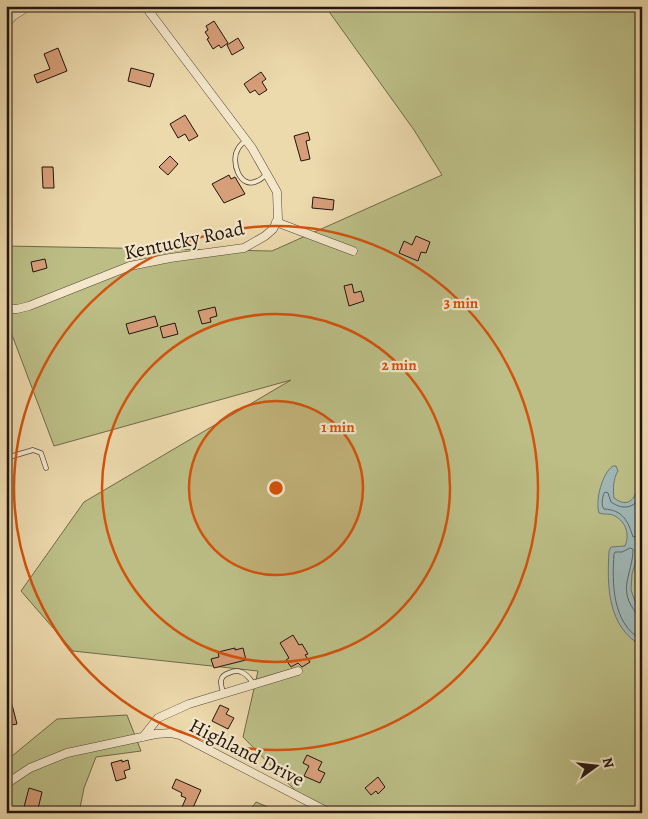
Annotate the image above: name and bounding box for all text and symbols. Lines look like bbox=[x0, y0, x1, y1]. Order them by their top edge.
street label: Kentucky Road bbox=[122, 215, 247, 266]
text: 3 min bbox=[444, 293, 479, 313]
text: 2 min bbox=[381, 355, 417, 375]
text: 1 min bbox=[321, 417, 355, 437]
centre of rings bbox=[267, 479, 285, 497]
street label: Highland Drive bbox=[185, 712, 309, 793]
north arrow bbox=[570, 742, 620, 792]
text: N bbox=[598, 755, 619, 770]

